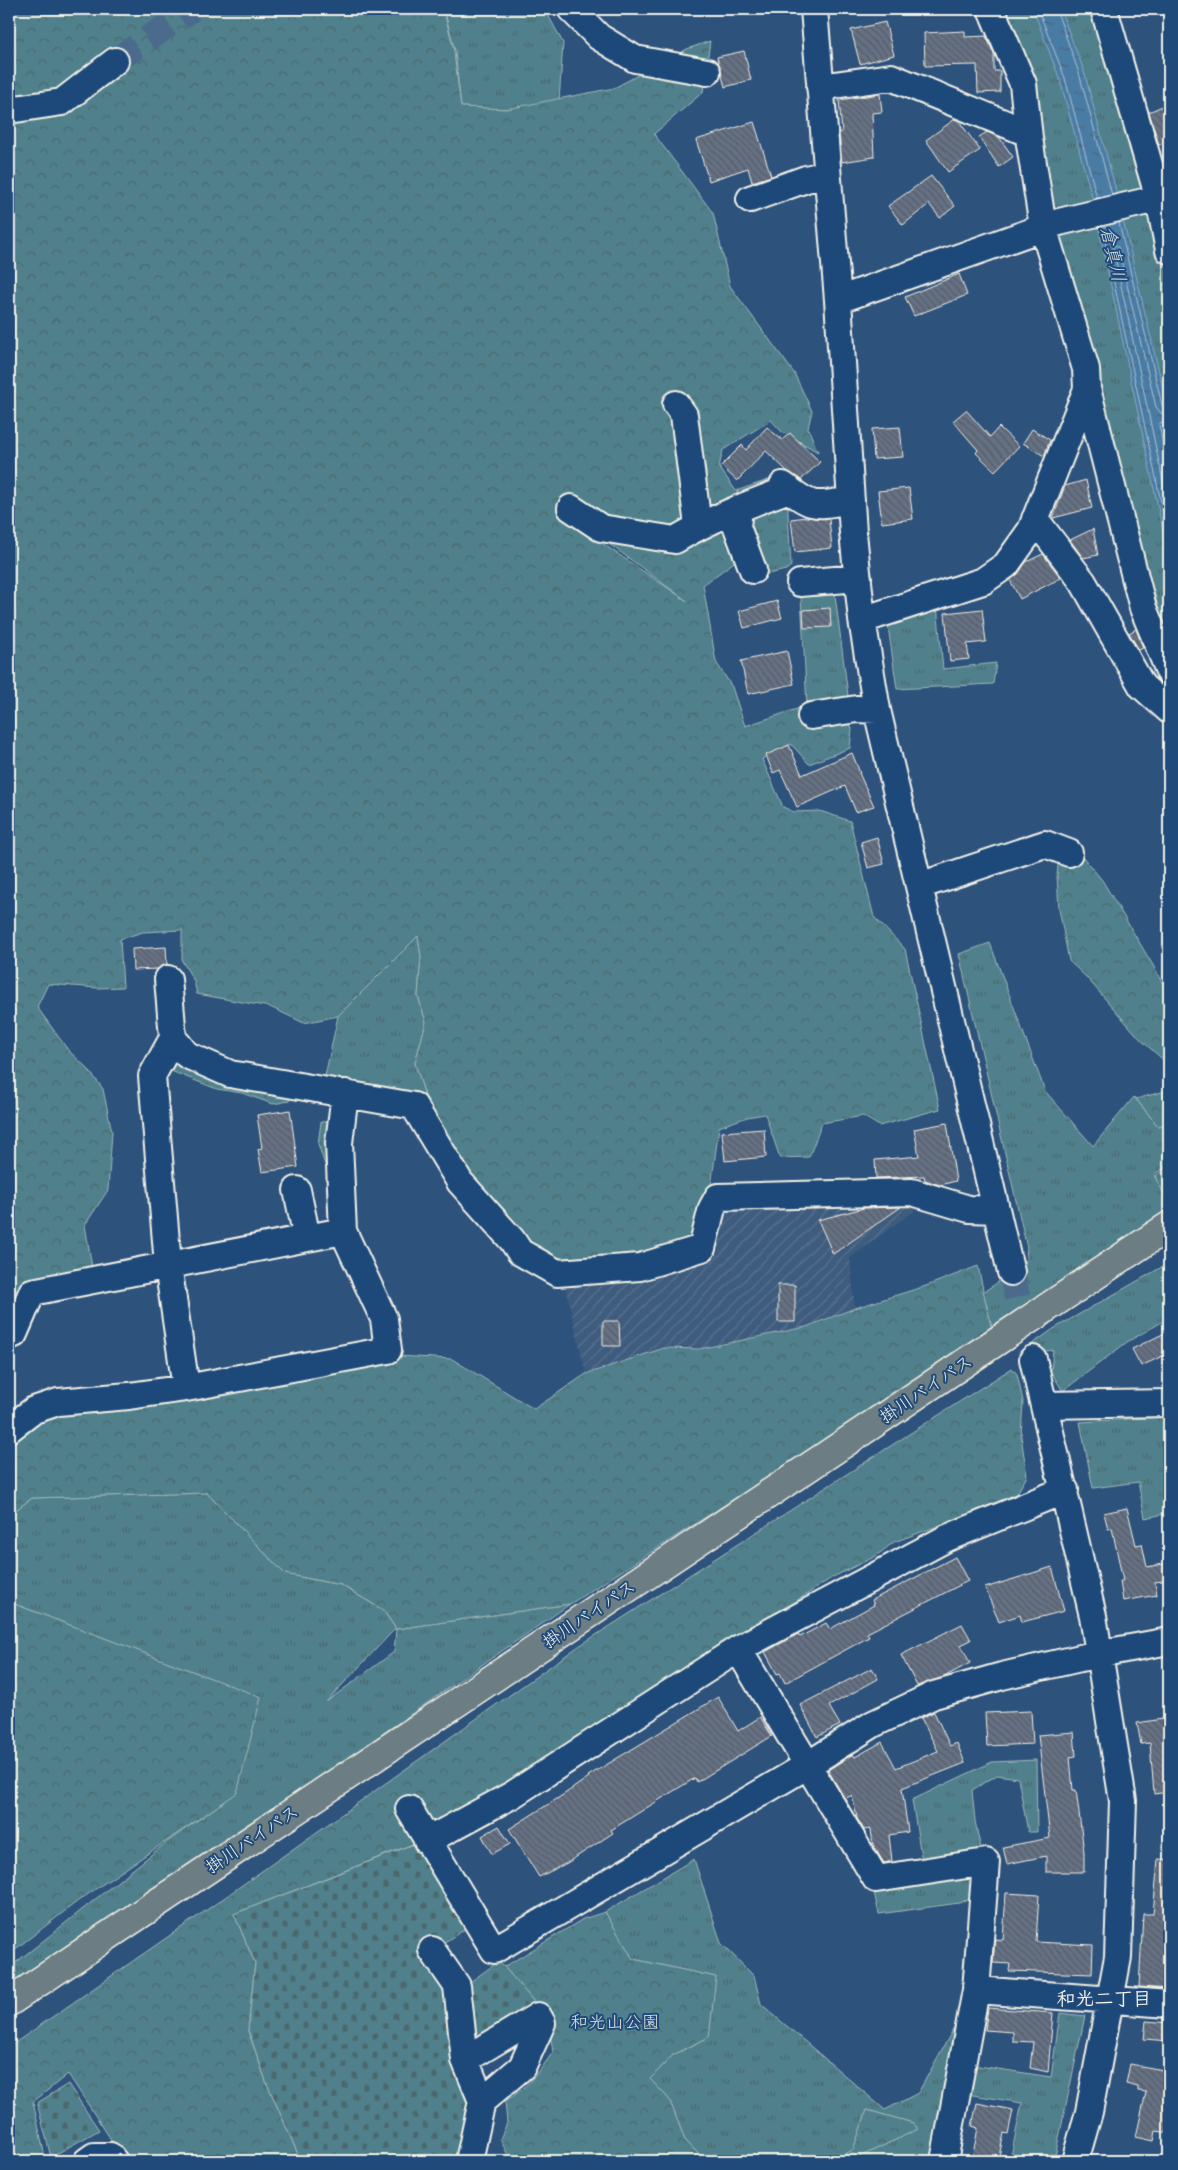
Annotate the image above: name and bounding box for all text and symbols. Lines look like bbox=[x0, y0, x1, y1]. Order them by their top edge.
water label: 倉真川 bbox=[1091, 224, 1130, 286]
street label: 掛川バイパス bbox=[876, 1351, 979, 1432]
street label: 掛川バイパス bbox=[539, 1576, 642, 1657]
street label: 掛川バイパス bbox=[202, 1801, 305, 1882]
district label: 和光二丁目 bbox=[1056, 1988, 1152, 2015]
park label: 和光山公園 bbox=[570, 2012, 660, 2037]

